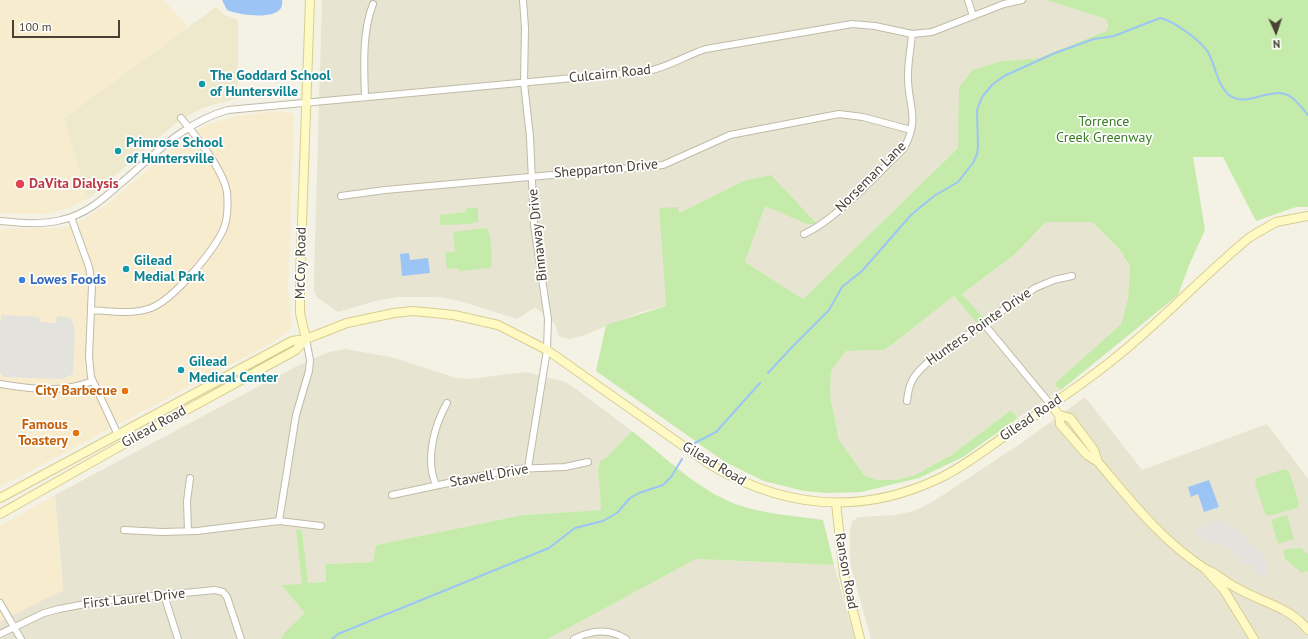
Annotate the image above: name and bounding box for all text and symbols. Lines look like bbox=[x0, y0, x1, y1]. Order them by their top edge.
scale bar bbox=[14, 12, 122, 38]
north arrow bbox=[1256, 12, 1296, 52]
text: 100 m bbox=[19, 19, 52, 34]
text: N bbox=[1273, 37, 1281, 51]
street label: Culcairn Road bbox=[568, 61, 652, 87]
place label: The Goddard School of Huntersville bbox=[210, 68, 331, 100]
marker: The Goddard School of Huntersville bbox=[197, 79, 207, 89]
park label: Torrence Creek Greenway bbox=[1056, 114, 1152, 146]
place label: Primrose School of Huntersville bbox=[126, 135, 223, 168]
street label: Norseman Lane bbox=[832, 138, 910, 216]
marker: Primrose School of Huntersville bbox=[113, 146, 123, 156]
street label: Shepparton Drive bbox=[553, 156, 659, 182]
place label: DaVita Dialysis bbox=[29, 176, 119, 192]
marker: DaVita Dialysis bbox=[14, 178, 26, 190]
street label: Binnaway Drive bbox=[525, 188, 551, 282]
street label: McCoy Road bbox=[292, 227, 310, 299]
place label: Gilead Medial Park bbox=[134, 253, 205, 286]
marker: Gilead Medial Park bbox=[121, 264, 131, 274]
place label: Lowes Foods bbox=[30, 272, 106, 288]
marker: Lowes Foods bbox=[17, 275, 27, 285]
street label: Hunters Pointe Drive bbox=[923, 285, 1035, 369]
place label: Gilead Medical Center bbox=[189, 354, 278, 386]
marker: Gilead Medical Center bbox=[176, 365, 186, 375]
place label: City Barbecue bbox=[35, 383, 117, 399]
marker: City Barbecue bbox=[120, 386, 130, 396]
street label: Gilead Road bbox=[997, 391, 1065, 445]
street label: Gilead Road bbox=[119, 402, 189, 452]
place label: Famous Toastery bbox=[18, 417, 68, 450]
marker: Famous Toastery bbox=[71, 428, 81, 438]
street label: Gilead Road bbox=[679, 438, 749, 490]
street label: Stawell Drive bbox=[448, 461, 530, 491]
street label: Ranson Road bbox=[831, 532, 861, 610]
street label: First Laurel Drive bbox=[82, 585, 186, 613]

